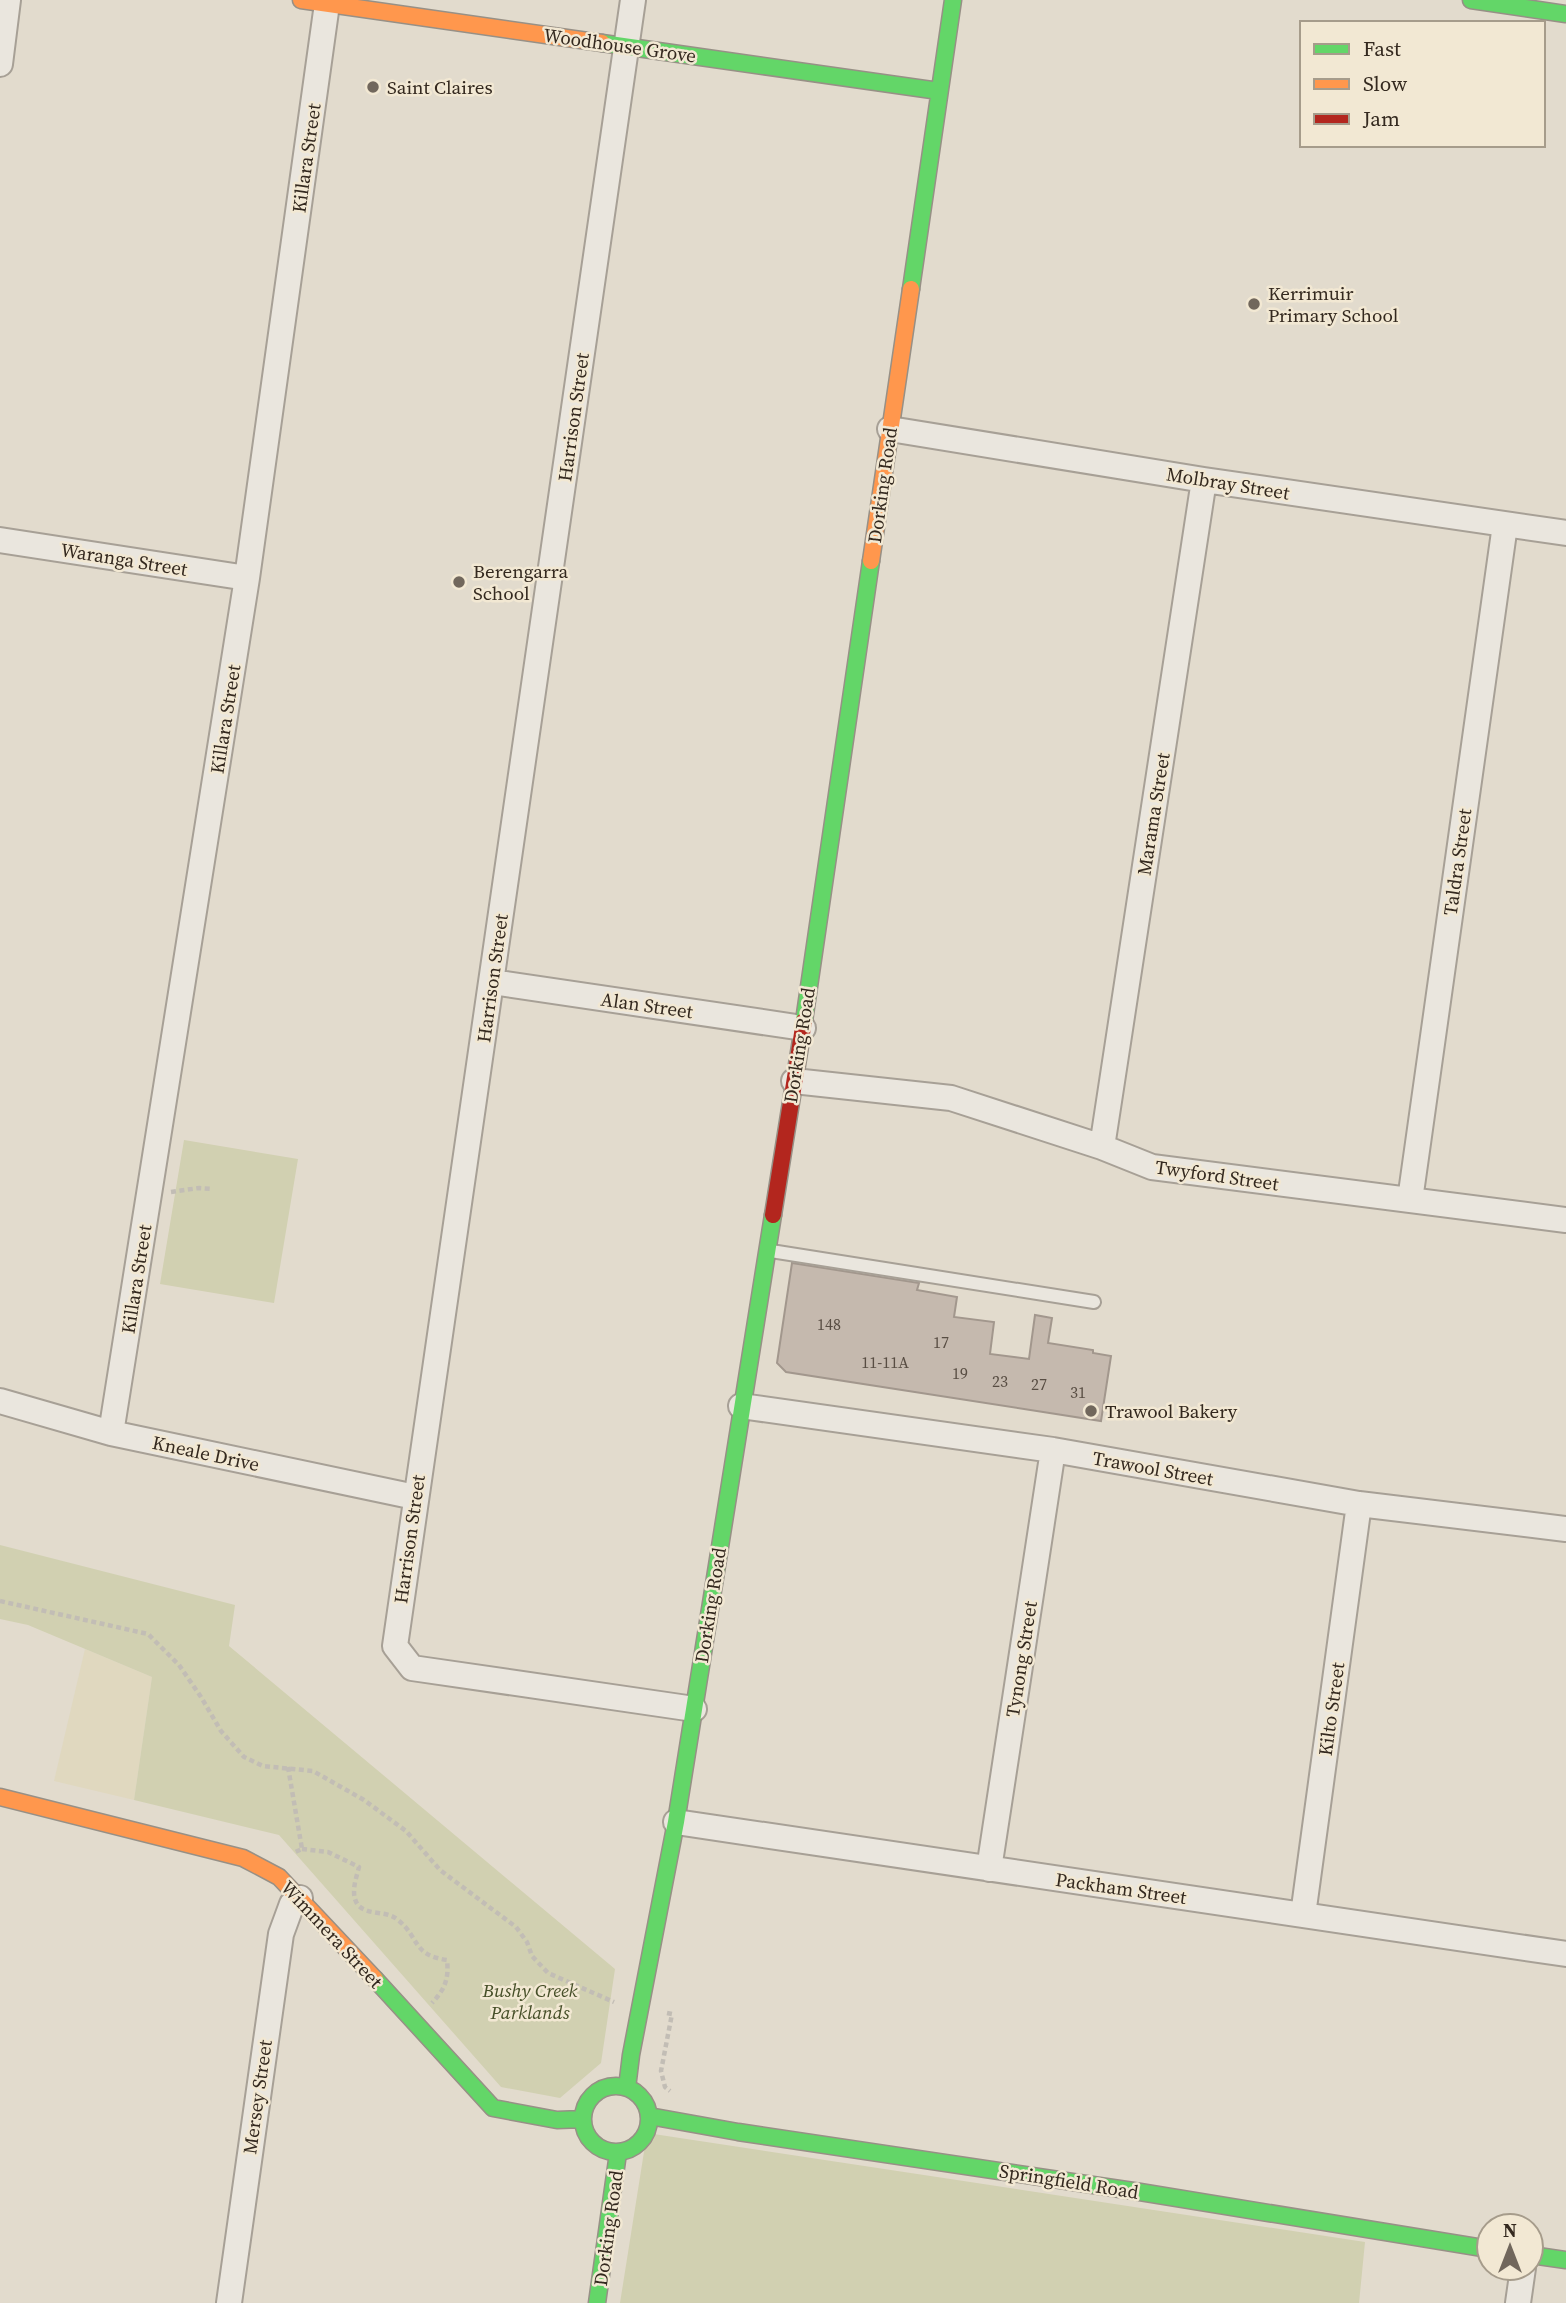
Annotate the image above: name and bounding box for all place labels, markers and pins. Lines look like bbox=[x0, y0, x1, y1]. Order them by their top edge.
place label: Saint Claires bbox=[387, 74, 493, 100]
marker: Saint Claires bbox=[365, 79, 381, 95]
place label: Kerrimuir Primary School bbox=[1268, 280, 1399, 328]
marker: Kerrimuir Primary School bbox=[1246, 296, 1262, 312]
place label: Berengarra School bbox=[473, 558, 569, 606]
marker: Berengarra School bbox=[451, 574, 467, 590]
place label: Trawool Bakery bbox=[1105, 1398, 1237, 1424]
marker: Trawool Bakery bbox=[1083, 1403, 1099, 1419]

